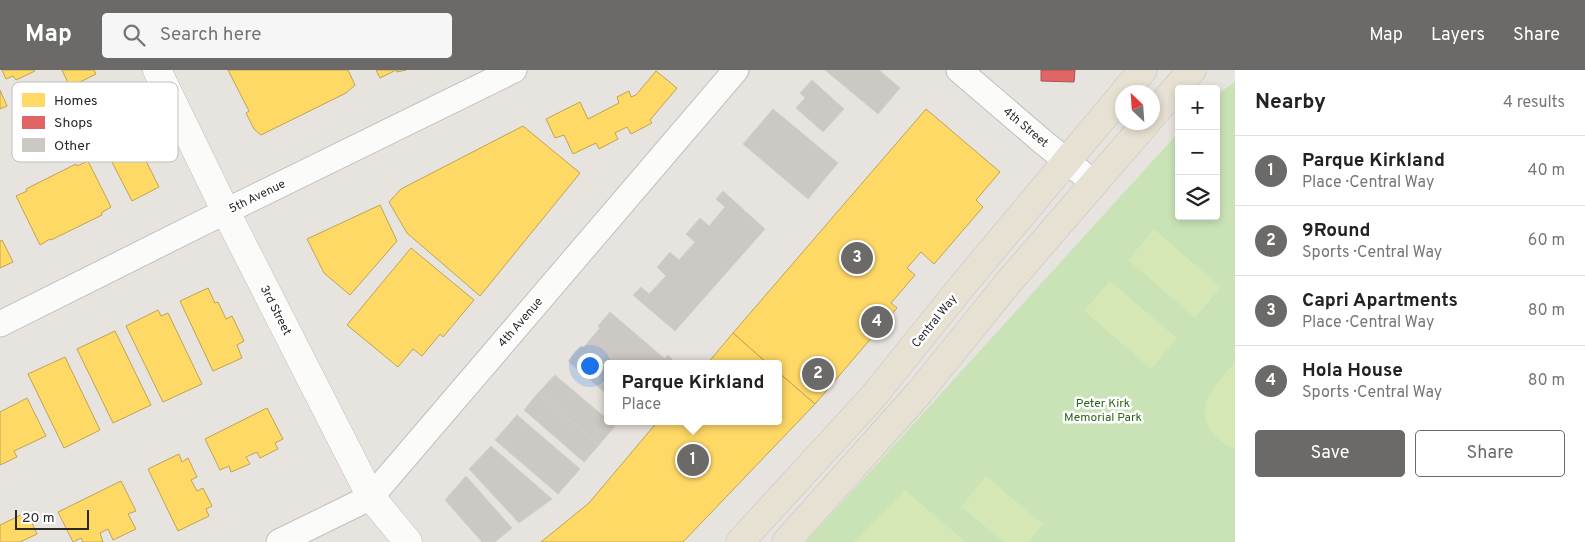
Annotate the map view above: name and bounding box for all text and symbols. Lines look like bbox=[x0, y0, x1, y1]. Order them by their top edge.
search box bbox=[102, 13, 452, 58]
text: Map bbox=[25, 20, 72, 50]
icon: search bbox=[120, 21, 148, 49]
text: Search here bbox=[160, 23, 261, 47]
text: Map bbox=[1369, 24, 1403, 47]
text: Layers bbox=[1431, 24, 1485, 47]
text: Share bbox=[1513, 24, 1560, 47]
legend bbox=[12, 82, 178, 162]
north arrow bbox=[1115, 85, 1160, 130]
map controls bbox=[1175, 85, 1220, 220]
button: + bbox=[1175, 85, 1220, 130]
text: Nearby bbox=[1255, 89, 1326, 116]
text: Homes bbox=[54, 93, 98, 110]
text: 4 results bbox=[1503, 93, 1565, 113]
street label: 4th Street bbox=[999, 104, 1051, 151]
text: Shops bbox=[54, 115, 93, 132]
button: − bbox=[1175, 130, 1220, 175]
text: Other bbox=[54, 138, 91, 155]
text: Parque Kirkland bbox=[1302, 149, 1445, 173]
text: 1 bbox=[1268, 161, 1274, 181]
text: 40 m bbox=[1527, 161, 1565, 181]
text: Place · Central Way bbox=[1302, 173, 1434, 193]
button: layers bbox=[1175, 175, 1220, 220]
street label: 5th Avenue bbox=[227, 176, 288, 217]
text: 9Round bbox=[1302, 219, 1371, 243]
text: 2 bbox=[1266, 231, 1276, 251]
text: 60 m bbox=[1528, 231, 1565, 251]
pin: 3 bbox=[841, 239, 873, 277]
text: Sports · Central Way bbox=[1302, 243, 1442, 263]
street label: 3rd Street bbox=[256, 283, 295, 338]
text: Capri Apartments bbox=[1302, 289, 1458, 313]
street label: Central Way bbox=[908, 292, 961, 352]
street label: 4th Avenue bbox=[495, 294, 547, 351]
text: 3 bbox=[1266, 301, 1276, 321]
text: 80 m bbox=[1528, 301, 1565, 321]
pin: 4 bbox=[861, 303, 893, 341]
text: Place · Central Way bbox=[1302, 313, 1434, 333]
your location bbox=[577, 353, 603, 379]
pin: 2 bbox=[802, 355, 834, 393]
text: Hola House bbox=[1302, 359, 1403, 383]
popup bbox=[604, 360, 782, 425]
text: Parque Kirkland bbox=[622, 371, 765, 395]
text: 4 bbox=[1266, 371, 1276, 391]
text: 80 m bbox=[1528, 371, 1565, 391]
text: Sports · Central Way bbox=[1302, 383, 1442, 403]
text: Place bbox=[622, 395, 661, 415]
park label: Peter Kirk Memorial Park bbox=[1064, 396, 1142, 426]
button: Save bbox=[1255, 430, 1405, 477]
button: Share bbox=[1415, 430, 1565, 477]
pin: 1 bbox=[677, 441, 709, 479]
scale bar bbox=[15, 507, 89, 530]
text: 20 m bbox=[22, 510, 55, 527]

